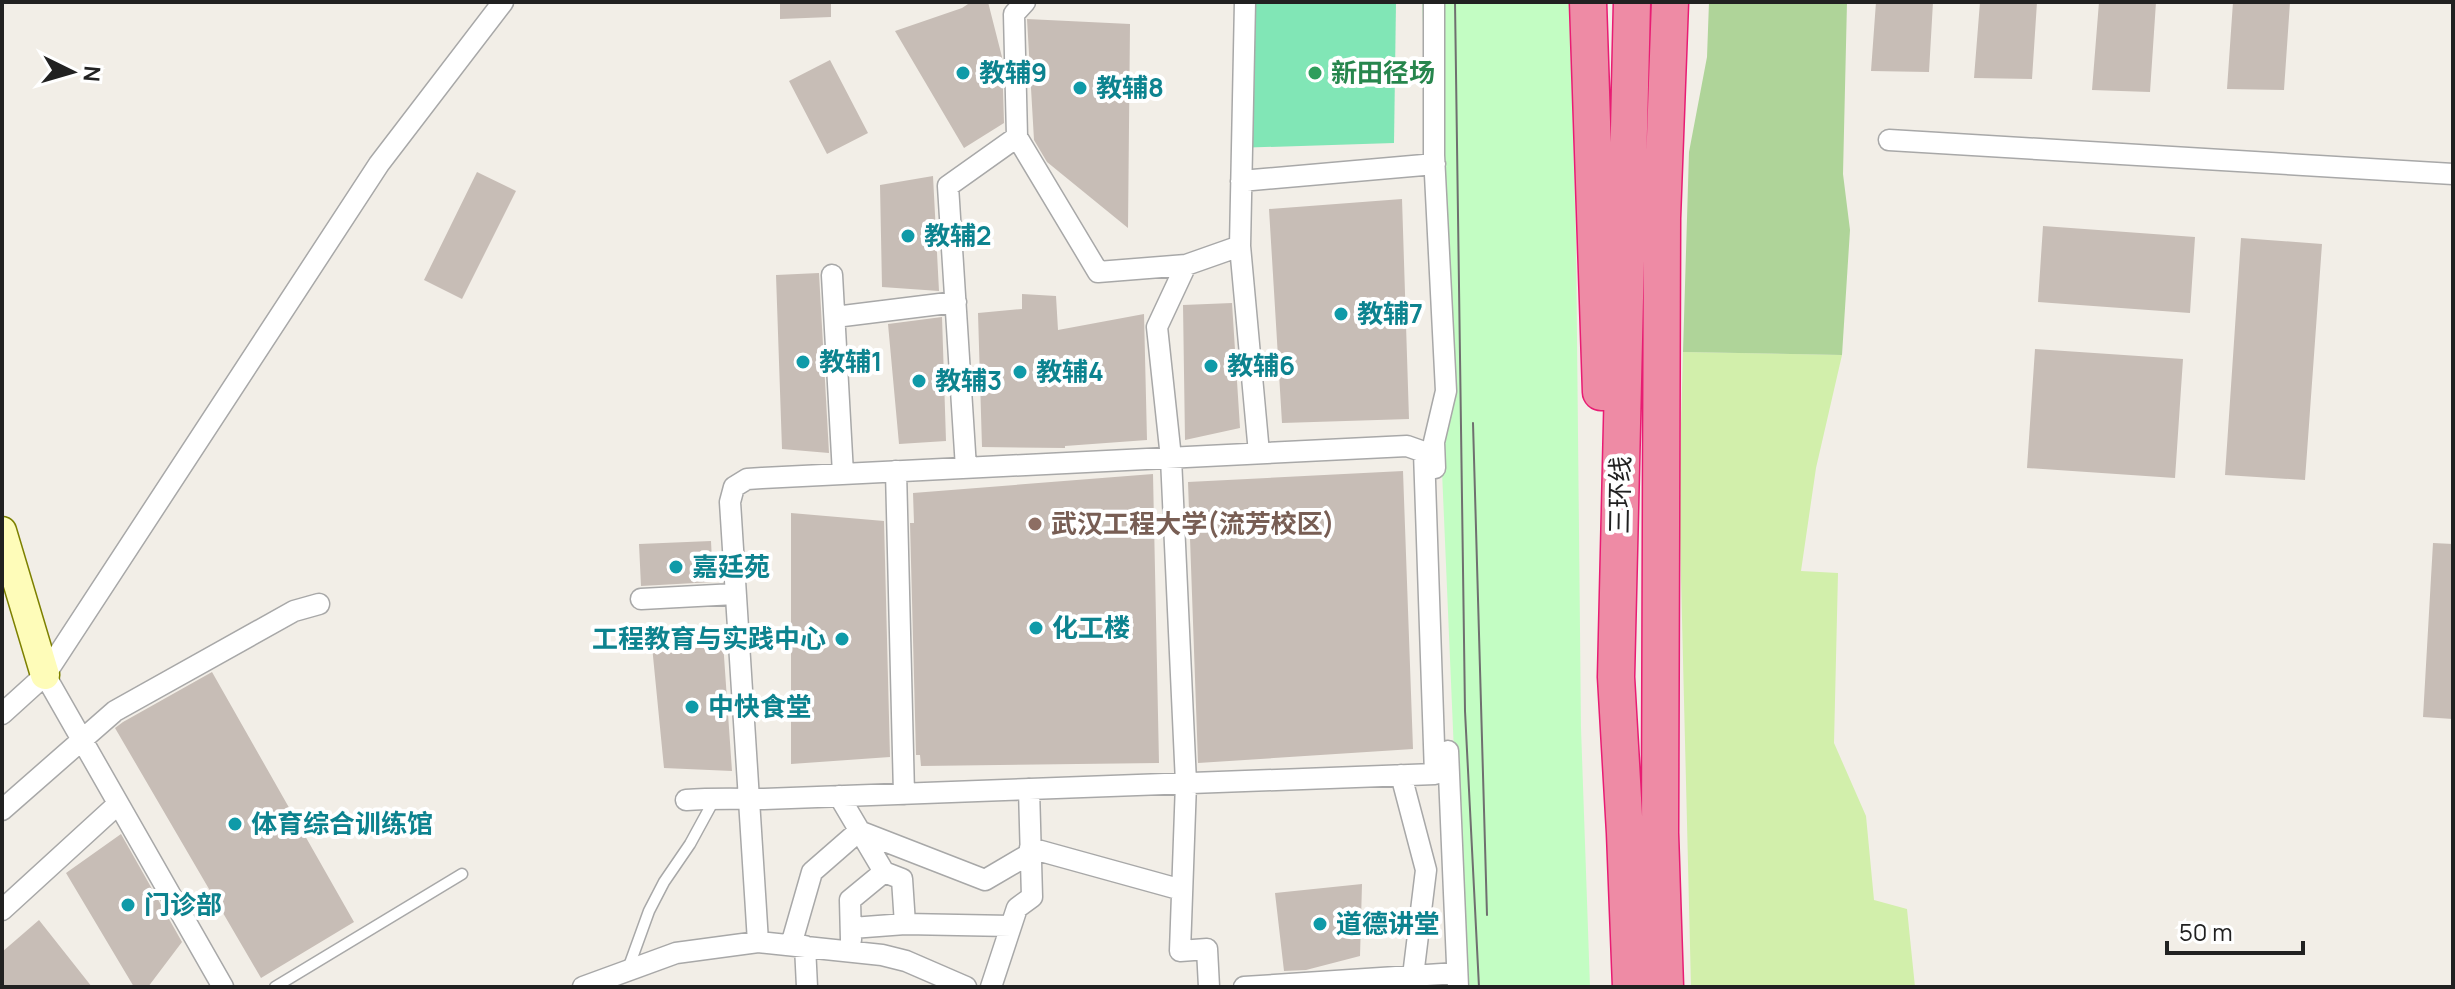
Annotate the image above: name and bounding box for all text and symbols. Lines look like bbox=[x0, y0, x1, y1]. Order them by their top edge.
north arrow bbox=[32, 32, 112, 112]
place label: 教辅9 bbox=[979, 54, 1047, 90]
place label: 新田径场 bbox=[1331, 54, 1435, 90]
marker: 教辅9 bbox=[954, 64, 972, 82]
marker: 新田径场 bbox=[1306, 64, 1324, 82]
text: N bbox=[76, 65, 108, 83]
place label: 教辅8 bbox=[1096, 69, 1164, 105]
marker: 教辅8 bbox=[1071, 79, 1089, 97]
place label: 教辅2 bbox=[924, 217, 991, 253]
marker: 教辅2 bbox=[899, 227, 917, 245]
place label: 教辅7 bbox=[1357, 295, 1423, 331]
marker: 教辅7 bbox=[1332, 305, 1350, 323]
place label: 教辅1 bbox=[819, 343, 882, 379]
place label: 教辅6 bbox=[1227, 347, 1295, 383]
marker: 教辅1 bbox=[794, 353, 812, 371]
place label: 教辅4 bbox=[1036, 353, 1104, 389]
marker: 教辅6 bbox=[1202, 357, 1220, 375]
place label: 教辅3 bbox=[935, 362, 1002, 398]
marker: 教辅4 bbox=[1011, 363, 1029, 381]
marker: 教辅3 bbox=[910, 372, 928, 390]
street label: 三环线 bbox=[1600, 456, 1638, 534]
place label: 武汉工程大学(流芳校区) bbox=[1051, 505, 1335, 541]
marker: 武汉工程大学(流芳校区) bbox=[1026, 515, 1044, 533]
place label: 嘉廷苑 bbox=[692, 548, 770, 584]
marker: 嘉廷苑 bbox=[667, 558, 685, 576]
place label: 化工楼 bbox=[1052, 609, 1130, 645]
marker: 化工楼 bbox=[1027, 619, 1045, 637]
place label: 工程教育与实践中心 bbox=[592, 620, 826, 656]
marker: 工程教育与实践中心 bbox=[833, 630, 851, 648]
place label: 中快食堂 bbox=[708, 688, 812, 724]
marker: 中快食堂 bbox=[683, 698, 701, 716]
place label: 体育综合训练馆 bbox=[251, 805, 433, 841]
marker: 体育综合训练馆 bbox=[226, 815, 244, 833]
place label: 门诊部 bbox=[144, 886, 222, 922]
marker: 门诊部 bbox=[119, 896, 137, 914]
place label: 道德讲堂 bbox=[1336, 905, 1440, 941]
scale bar bbox=[2167, 905, 2303, 955]
marker: 道德讲堂 bbox=[1311, 915, 1329, 933]
text: 50 m bbox=[2179, 915, 2233, 948]

